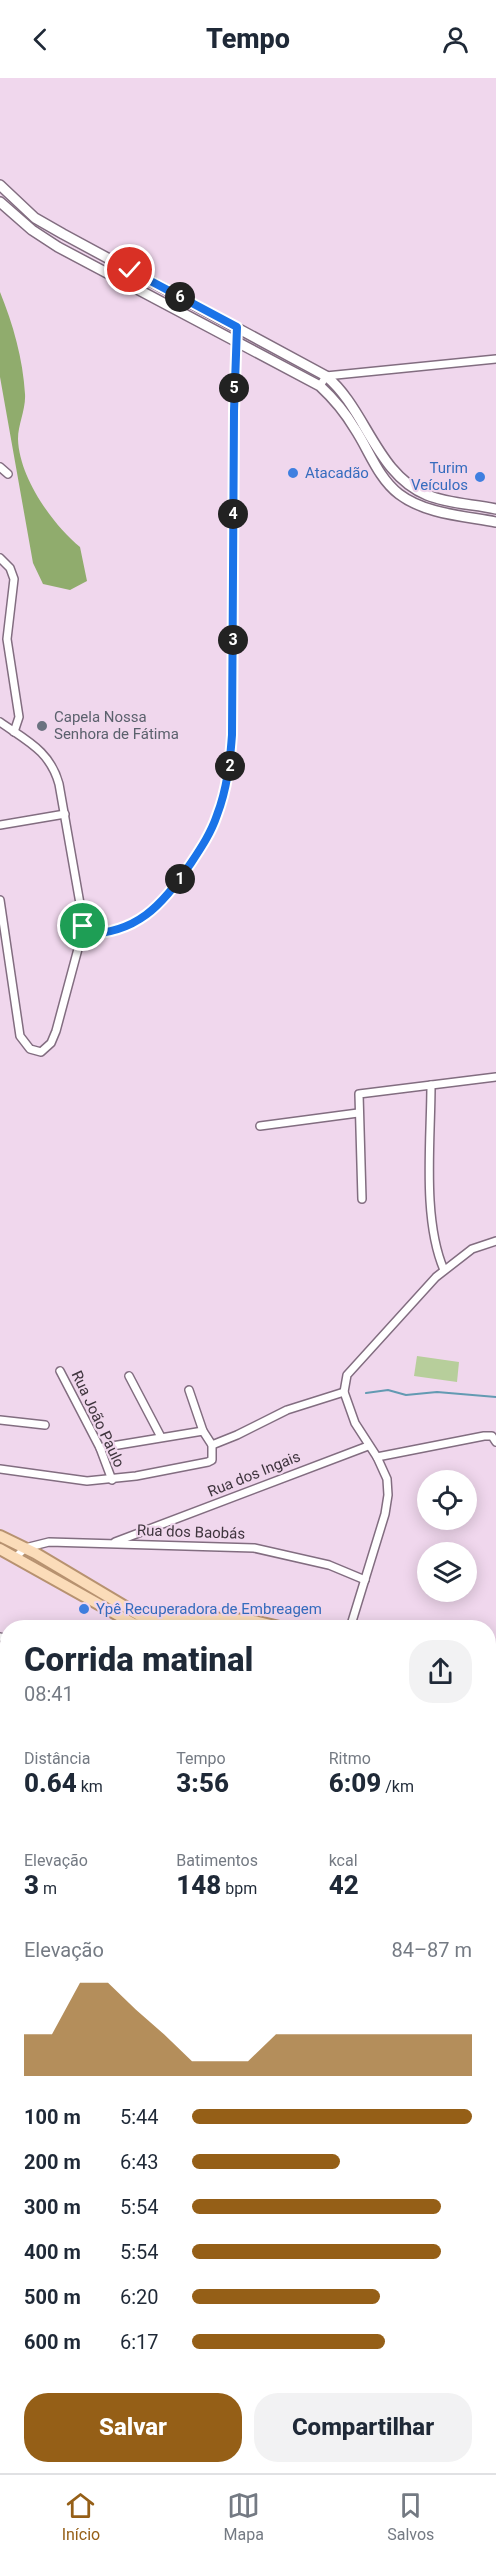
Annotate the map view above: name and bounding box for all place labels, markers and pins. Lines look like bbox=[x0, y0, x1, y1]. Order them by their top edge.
pin bbox=[104, 244, 155, 295]
pin: 6 bbox=[165, 282, 195, 312]
pin: 5 bbox=[219, 373, 249, 403]
place label: Turim Veículos bbox=[411, 459, 468, 494]
place label: Atacadão bbox=[305, 464, 369, 482]
marker: Atacadão bbox=[286, 466, 300, 480]
marker: Turim Veículos bbox=[473, 470, 487, 484]
pin: 4 bbox=[218, 499, 248, 529]
pin: 3 bbox=[218, 625, 248, 655]
place label: Capela Nossa Senhora de Fátima bbox=[54, 708, 179, 743]
marker: Capela Nossa Senhora de Fátima bbox=[35, 719, 49, 733]
pin: 2 bbox=[215, 751, 245, 781]
pin: 1 bbox=[165, 864, 195, 894]
pin bbox=[57, 900, 108, 951]
place label: Ypê Recuperadora de Embreagem bbox=[96, 1600, 322, 1618]
marker: Ypê Recuperadora de Embreagem bbox=[77, 1602, 91, 1616]

